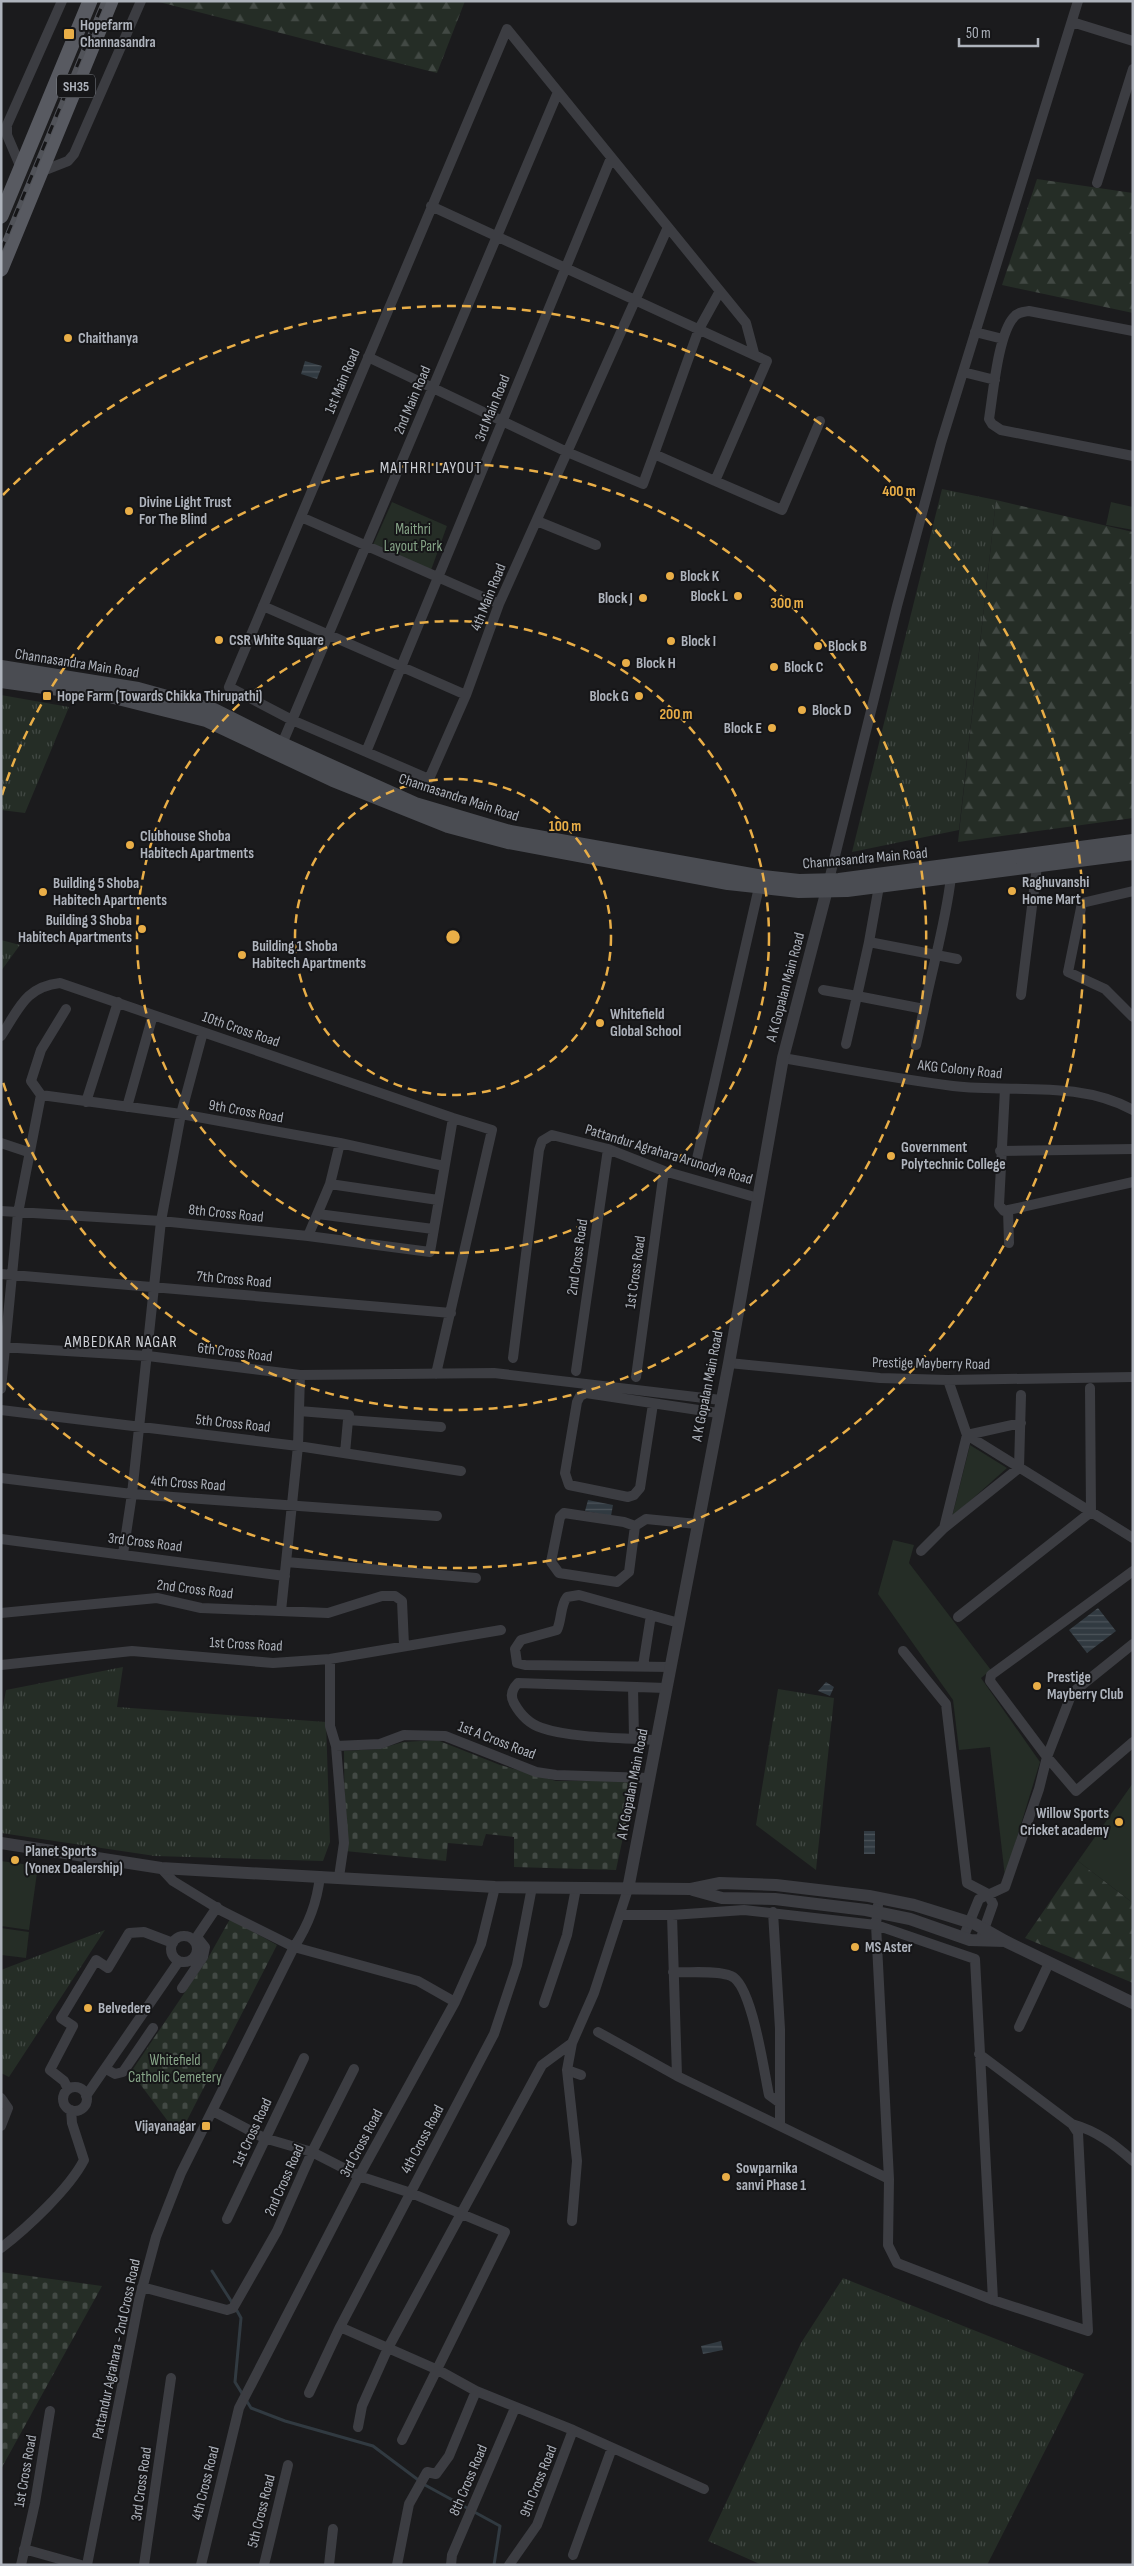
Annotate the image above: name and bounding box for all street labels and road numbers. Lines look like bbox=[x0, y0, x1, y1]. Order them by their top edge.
road number: SH35 bbox=[57, 74, 95, 98]
street label: 1st Main Road bbox=[320, 346, 365, 417]
street label: 2nd Main Road bbox=[390, 363, 435, 437]
street label: 3rd Main Road bbox=[470, 372, 514, 444]
street label: 4th Main Road bbox=[466, 561, 511, 634]
street label: Channasandra Main Road bbox=[14, 644, 140, 683]
street label: Channasandra Main Road bbox=[396, 769, 521, 826]
street label: Channasandra Main Road bbox=[802, 844, 928, 873]
street label: A K Gopalan Main Road bbox=[762, 930, 809, 1045]
street label: 10th Cross Road bbox=[200, 1007, 282, 1052]
street label: AKG Colony Road bbox=[916, 1056, 1003, 1083]
street label: 9th Cross Road bbox=[207, 1096, 285, 1127]
street label: Pattandur Agrahara Arunodya Road bbox=[583, 1120, 755, 1189]
street label: 8th Cross Road bbox=[187, 1200, 264, 1227]
street label: 2nd Cross Road bbox=[563, 1218, 592, 1296]
street label: 1st Cross Road bbox=[621, 1235, 650, 1310]
street label: 7th Cross Road bbox=[196, 1267, 272, 1292]
street label: A K Gopalan Main Road bbox=[687, 1329, 728, 1444]
street label: 6th Cross Road bbox=[196, 1338, 274, 1367]
street label: Prestige Mayberry Road bbox=[872, 1353, 990, 1374]
street label: 5th Cross Road bbox=[195, 1410, 271, 1437]
street label: 4th Cross Road bbox=[150, 1471, 226, 1496]
street label: 3rd Cross Road bbox=[107, 1529, 183, 1556]
street label: 2nd Cross Road bbox=[156, 1575, 234, 1604]
street label: 1st Cross Road bbox=[209, 1633, 283, 1656]
street label: 1st A Cross Road bbox=[455, 1717, 538, 1764]
street label: A K Gopalan Main Road bbox=[612, 1727, 653, 1842]
street label: 1st Cross Road bbox=[228, 2095, 277, 2169]
street label: 4th Cross Road bbox=[396, 2102, 448, 2177]
street label: 3rd Cross Road bbox=[336, 2106, 387, 2181]
street label: 2nd Cross Road bbox=[260, 2141, 309, 2219]
street label: Pattandur Agrahara - 2nd Cross Road bbox=[88, 2257, 145, 2441]
street label: 1st Cross Road bbox=[10, 2433, 41, 2509]
street label: 8th Cross Road bbox=[445, 2442, 492, 2519]
street label: 9th Cross Road bbox=[515, 2443, 561, 2520]
street label: 4th Cross Road bbox=[187, 2444, 224, 2522]
street label: 3rd Cross Road bbox=[127, 2446, 156, 2522]
street label: 5th Cross Road bbox=[243, 2472, 280, 2550]

